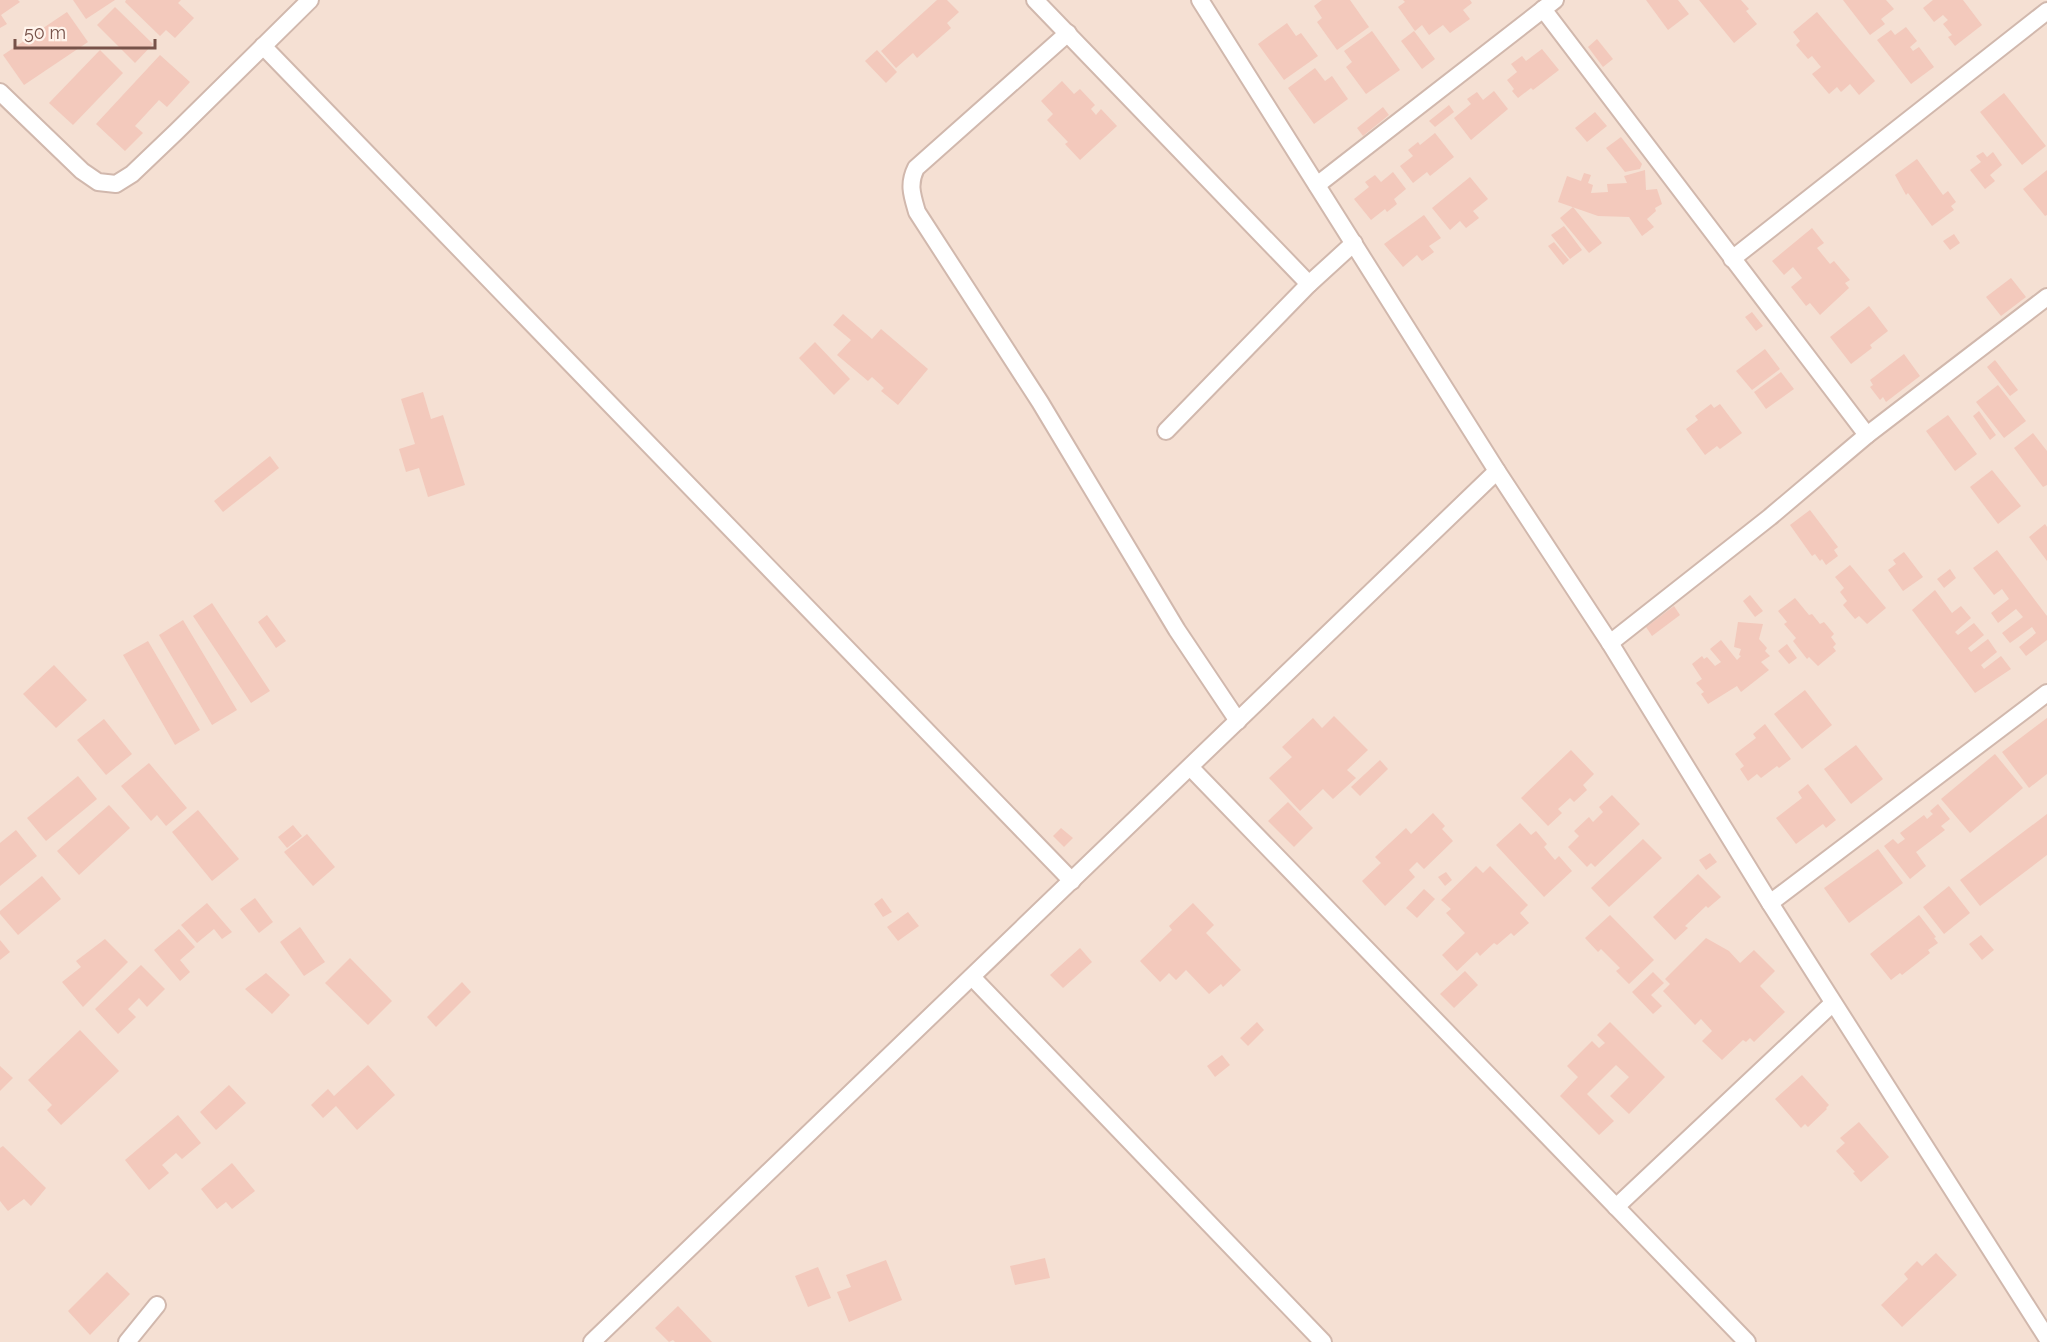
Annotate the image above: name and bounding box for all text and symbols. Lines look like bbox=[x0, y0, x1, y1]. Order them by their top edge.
scale bar bbox=[15, 12, 154, 50]
text: 50 m bbox=[24, 22, 66, 43]

